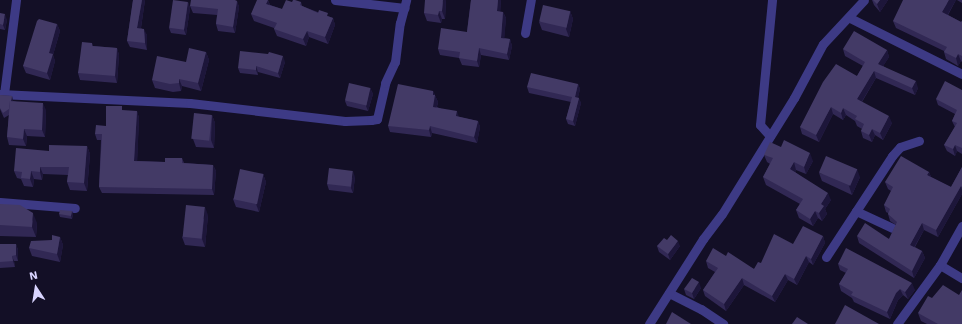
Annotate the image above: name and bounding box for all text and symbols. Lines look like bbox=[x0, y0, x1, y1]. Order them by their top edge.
north arrow bbox=[16, 268, 56, 308]
text: N bbox=[28, 269, 39, 283]

